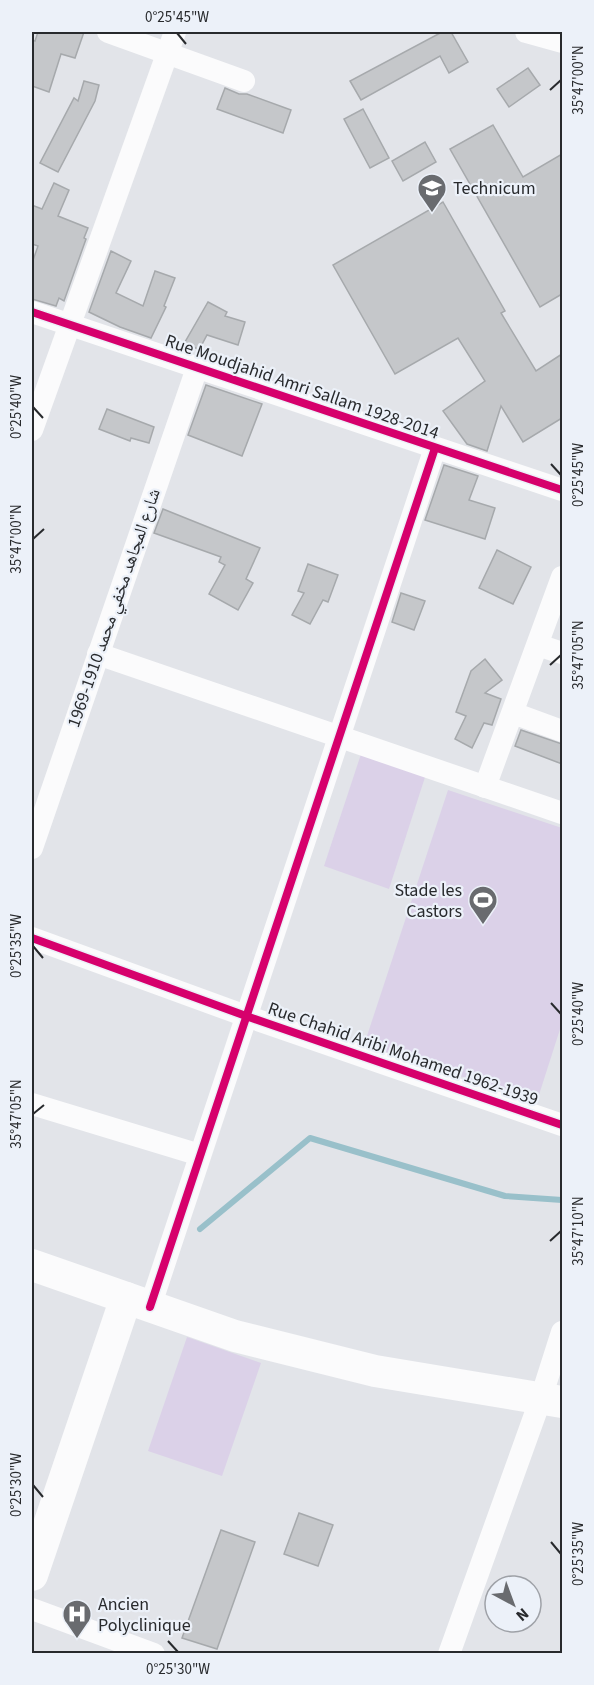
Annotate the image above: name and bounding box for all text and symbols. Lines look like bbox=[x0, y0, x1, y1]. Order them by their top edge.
text: 0°25'45"W bbox=[145, 7, 209, 28]
text: 35°47'00"N bbox=[568, 45, 589, 115]
school or university icon: Technicum bbox=[416, 172, 448, 214]
place label: Technicum bbox=[453, 176, 536, 201]
street label: Rue Moudjahid Amri Sallam 1928-2014 bbox=[162, 328, 442, 446]
text: 0°25'40"W bbox=[6, 375, 27, 439]
text: 0°25'45"W bbox=[568, 443, 589, 507]
street label: شارع المجاهد مخفي محمد 1910-1969 bbox=[61, 485, 168, 731]
text: 35°47'00"N bbox=[6, 504, 27, 574]
text: 35°47'05"N bbox=[568, 620, 589, 690]
place label: Stade les Castors bbox=[394, 878, 462, 924]
sports icon: Stade les Castors bbox=[467, 884, 499, 926]
text: 0°25'35"W bbox=[6, 914, 27, 978]
text: 0°25'40"W bbox=[568, 982, 589, 1046]
street label: Rue Chahid Aribi Mohamed 1962-1939 bbox=[265, 996, 541, 1112]
text: 35°47'05"N bbox=[6, 1079, 27, 1149]
text: 35°47'10"N bbox=[568, 1196, 589, 1266]
text: 0°25'30"W bbox=[6, 1453, 27, 1517]
text: 0°25'35"W bbox=[568, 1522, 589, 1586]
north arrow bbox=[483, 1574, 543, 1634]
place label: Ancien Polyclinique bbox=[98, 1592, 191, 1638]
hospital icon: Ancien Polyclinique bbox=[61, 1598, 93, 1640]
text: N bbox=[511, 1603, 533, 1626]
text: 0°25'30"W bbox=[146, 1659, 210, 1680]

